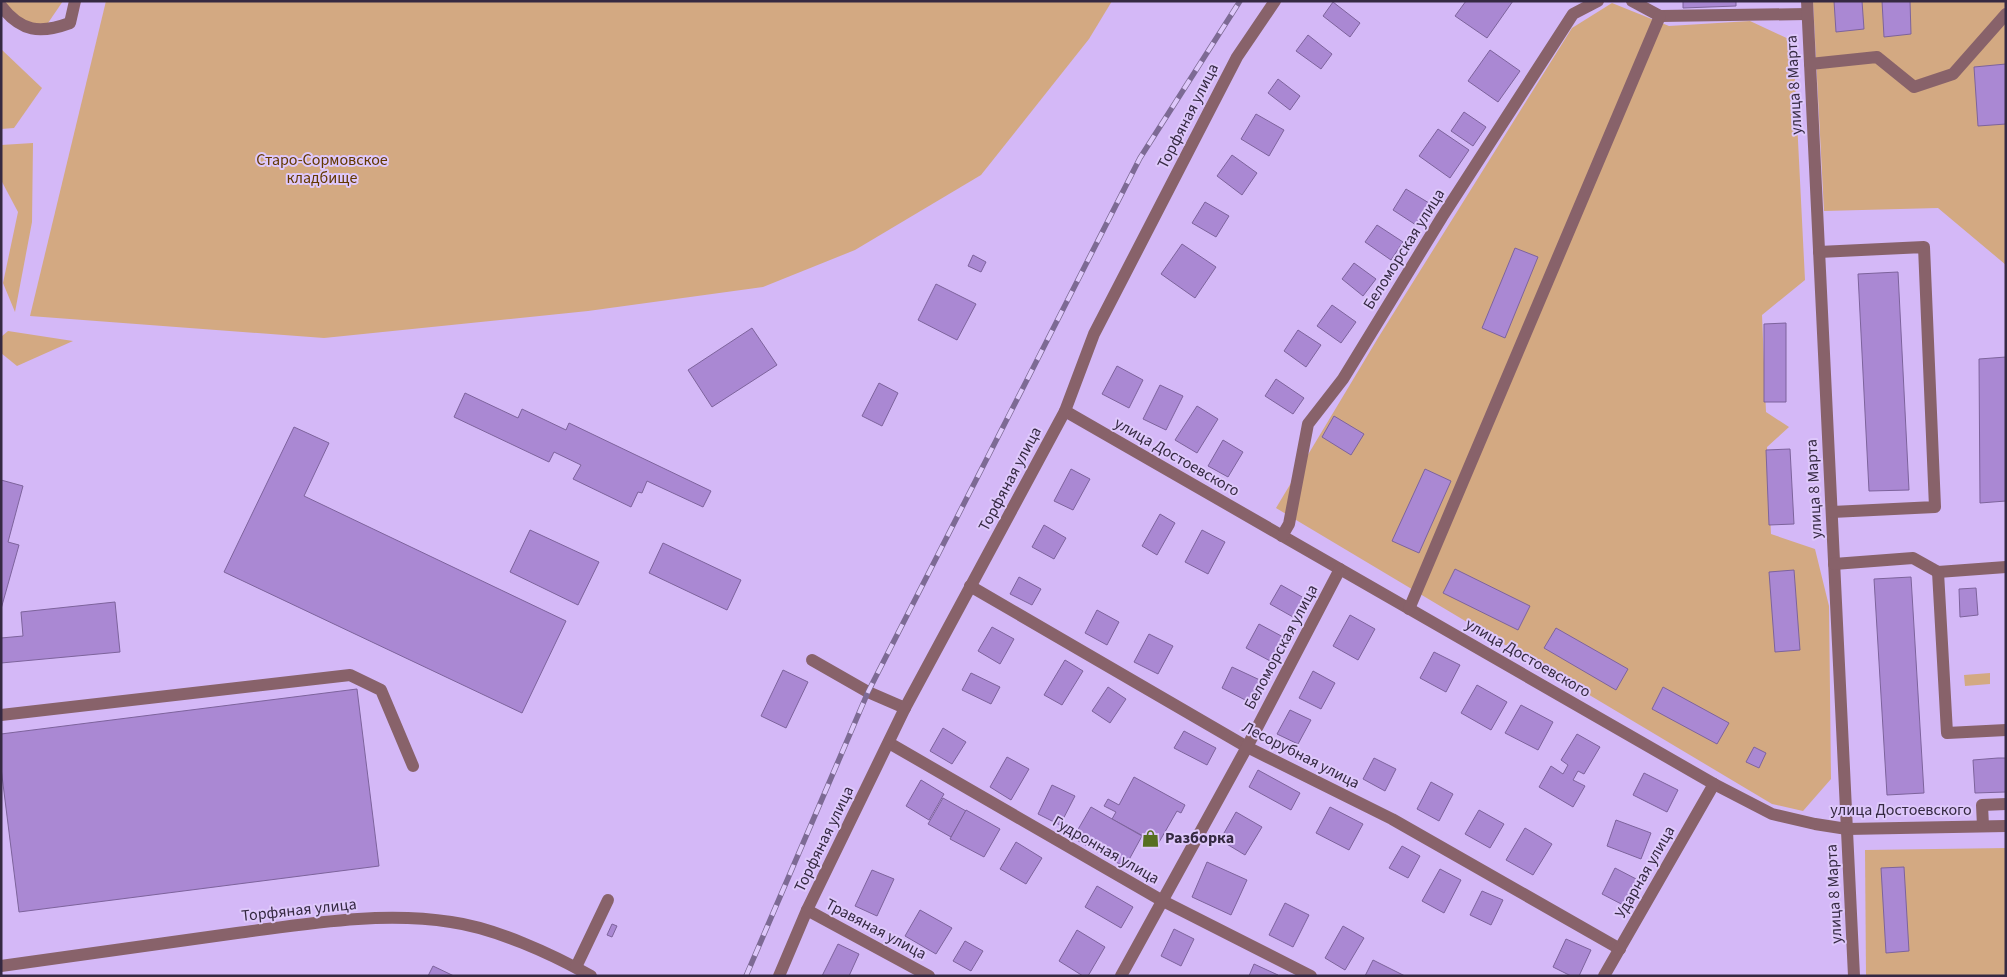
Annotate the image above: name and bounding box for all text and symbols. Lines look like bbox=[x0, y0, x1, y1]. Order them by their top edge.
street label: улица 8 Марта bbox=[1780, 35, 1808, 135]
street label: Торфяная улица bbox=[1152, 60, 1224, 172]
park label: Старо-Сормовское кладбище bbox=[256, 149, 388, 189]
street label: Беломорская улица bbox=[1358, 184, 1450, 314]
street label: улица Достоевского bbox=[1110, 412, 1244, 502]
street label: Торфяная улица bbox=[973, 423, 1047, 535]
street label: улица 8 Марта bbox=[1800, 439, 1828, 539]
street label: Беломорская улица bbox=[1239, 581, 1323, 713]
street label: улица Достоевского bbox=[1461, 613, 1595, 703]
street label: Лесорубная улица bbox=[1238, 716, 1364, 794]
street label: Торфяная улица bbox=[789, 782, 859, 896]
street label: улица Достоевского bbox=[1830, 799, 1972, 821]
street label: Гудронная улица bbox=[1048, 810, 1164, 890]
street label: Ударная улица bbox=[1610, 822, 1680, 922]
place label: Разборка bbox=[1165, 827, 1234, 849]
shop icon: Разборка bbox=[1141, 828, 1161, 848]
street label: улица 8 Марта bbox=[1820, 844, 1848, 944]
street label: Торфяная улица bbox=[240, 893, 358, 927]
street label: Травяная улица bbox=[822, 893, 930, 965]

